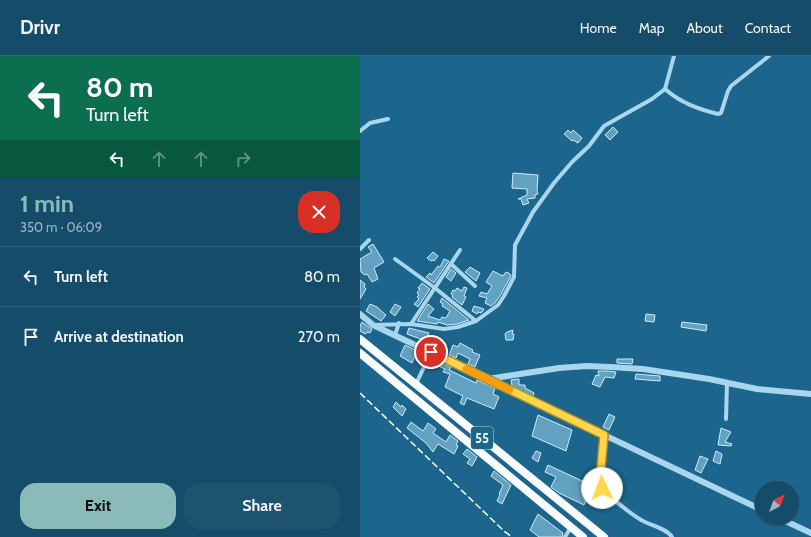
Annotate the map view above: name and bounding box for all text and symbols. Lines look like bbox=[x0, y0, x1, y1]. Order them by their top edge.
text: Drivr bbox=[20, 16, 60, 39]
text: Home bbox=[580, 19, 617, 37]
text: Map bbox=[639, 19, 664, 37]
text: About bbox=[686, 19, 723, 37]
text: Contact bbox=[745, 19, 791, 37]
text: 80 m bbox=[86, 70, 153, 104]
icon: left bbox=[20, 72, 72, 124]
text: Turn left bbox=[86, 104, 149, 126]
icon: left bbox=[106, 148, 128, 170]
icon: ahead bbox=[148, 148, 170, 170]
icon: ahead bbox=[190, 148, 212, 170]
icon: right bbox=[232, 148, 254, 170]
text: 1 min bbox=[20, 189, 74, 218]
button: close bbox=[298, 191, 340, 233]
text: 350 m · 06:09 bbox=[20, 219, 102, 235]
icon: left bbox=[20, 266, 42, 288]
text: Turn left bbox=[54, 268, 108, 286]
text: 80 m bbox=[304, 268, 340, 286]
icon: arrive bbox=[20, 326, 42, 348]
text: Arrive at destination bbox=[54, 328, 184, 346]
text: 270 m bbox=[298, 328, 340, 346]
pin bbox=[414, 335, 448, 369]
icon: arrive bbox=[420, 341, 442, 363]
road number: 55 bbox=[471, 427, 493, 449]
position arrow bbox=[581, 467, 623, 509]
north arrow bbox=[755, 481, 799, 525]
map controls bbox=[755, 481, 799, 525]
button: Exit bbox=[20, 483, 176, 529]
button: Share bbox=[184, 483, 340, 529]

